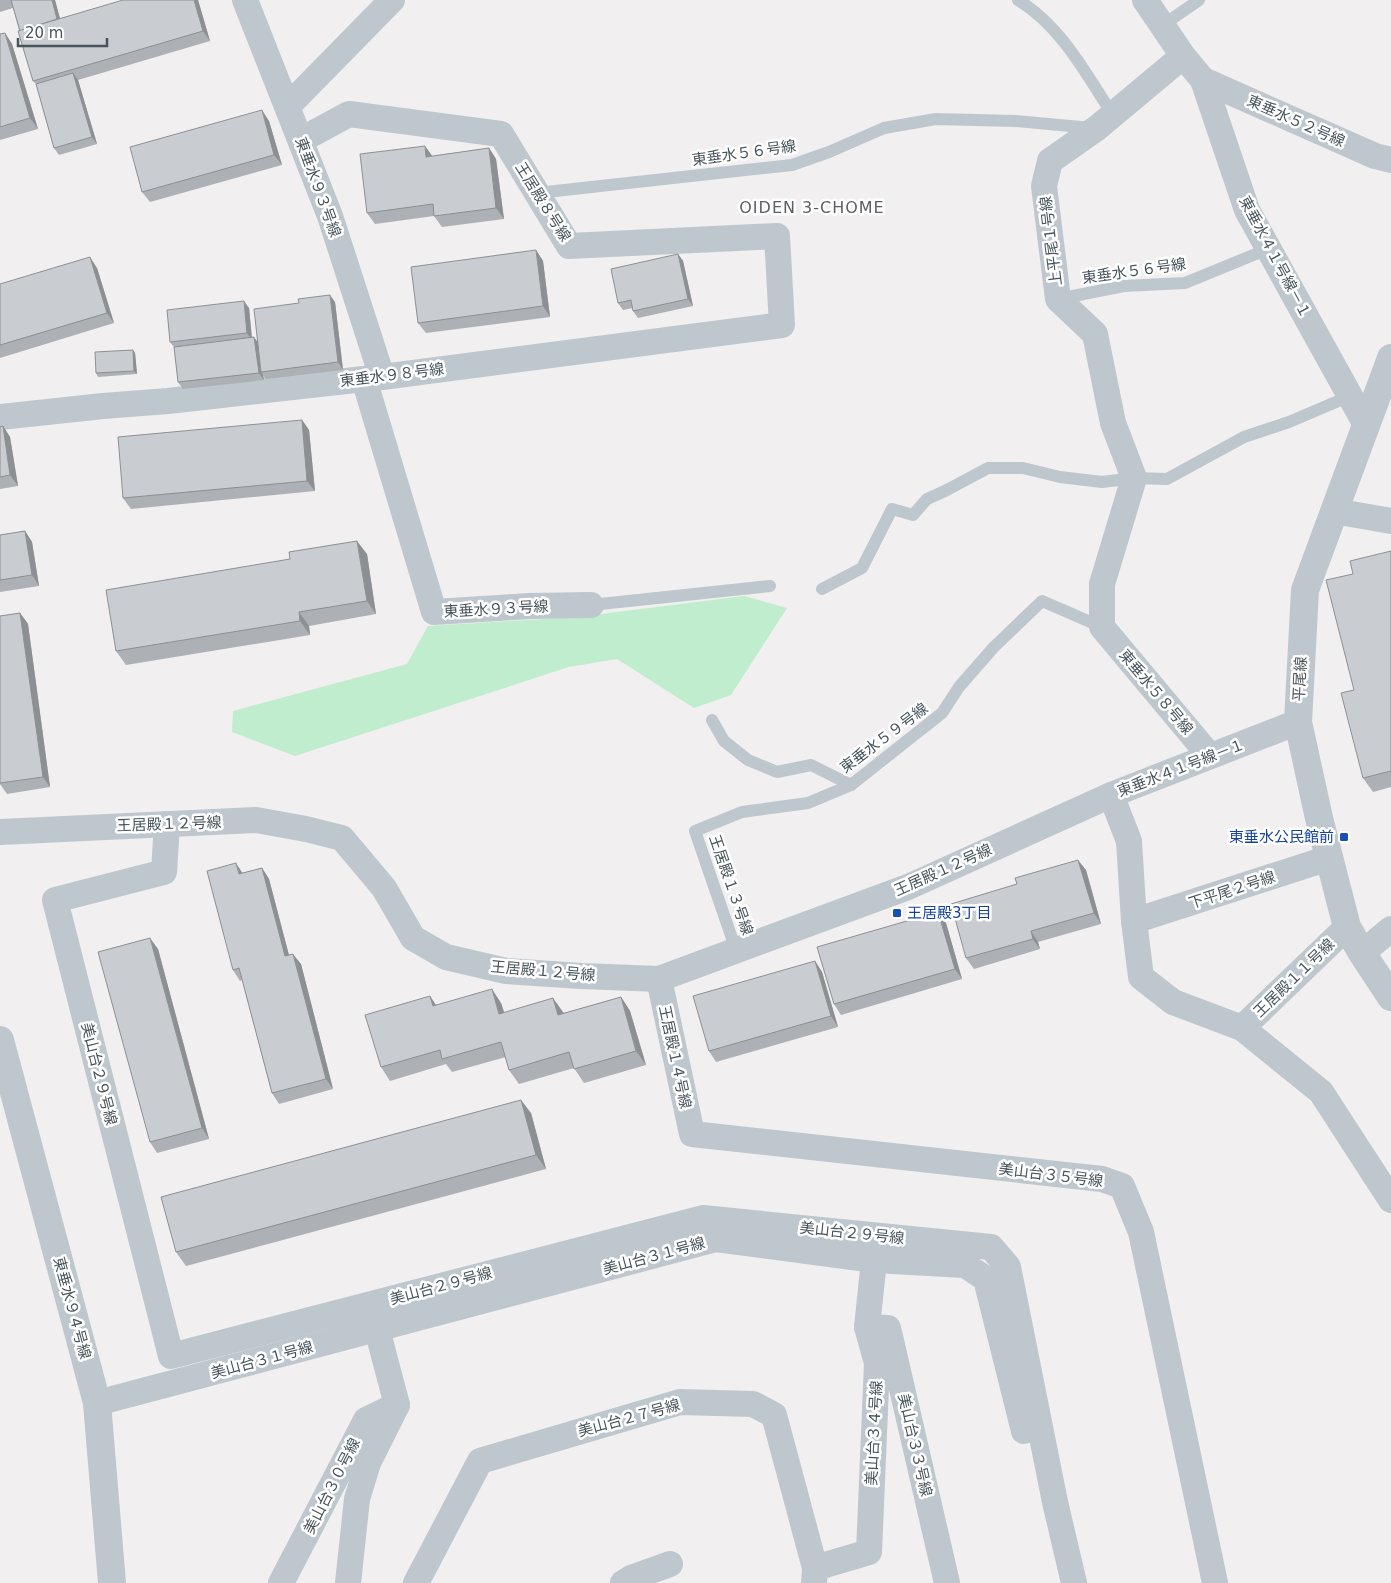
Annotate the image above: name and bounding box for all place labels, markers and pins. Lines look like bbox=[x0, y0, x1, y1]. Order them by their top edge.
place label: 東垂水公民館前 bbox=[1229, 828, 1334, 846]
marker: 東垂水公民館前 bbox=[1338, 831, 1350, 843]
place label: 王居殿3丁目 bbox=[907, 904, 992, 922]
marker: 王居殿3丁目 bbox=[891, 907, 903, 919]

